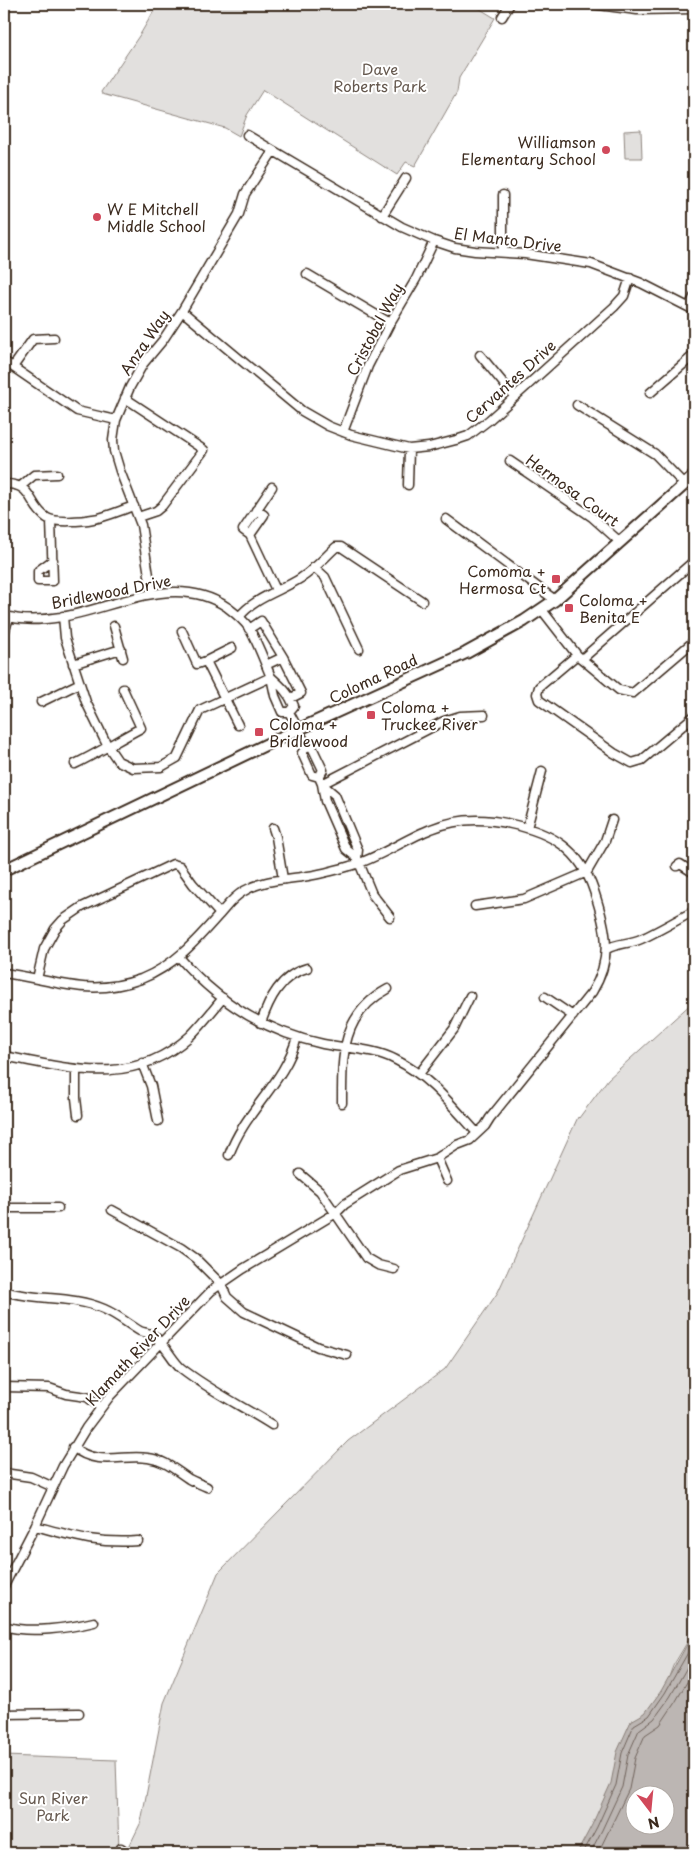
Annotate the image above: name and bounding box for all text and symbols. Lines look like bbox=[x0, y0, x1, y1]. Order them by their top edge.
park label: Dave Roberts Park bbox=[333, 57, 427, 97]
place label: Williamson Elementary School bbox=[461, 130, 596, 170]
marker: Williamson Elementary School bbox=[600, 144, 612, 156]
place label: W E Mitchell Middle School bbox=[107, 197, 206, 237]
marker: W E Mitchell Middle School bbox=[91, 211, 103, 223]
street label: El Manto Drive bbox=[453, 221, 563, 257]
street label: Cristobal Way bbox=[340, 279, 408, 379]
street label: Anza Way bbox=[114, 305, 174, 379]
street label: Cervantes Drive bbox=[459, 334, 561, 428]
street label: Hermosa Court bbox=[522, 448, 624, 532]
place label: Comoma + Hermosa Ct bbox=[459, 559, 546, 599]
street label: Bridlewood Drive bbox=[49, 568, 173, 614]
marker: Comoma + Hermosa Ct bbox=[550, 573, 562, 585]
place label: Coloma + Benita E bbox=[579, 588, 648, 628]
marker: Coloma + Benita E bbox=[563, 602, 575, 614]
street label: Coloma Road bbox=[325, 647, 421, 709]
place label: Coloma + Truckee River bbox=[381, 695, 478, 735]
marker: Coloma + Truckee River bbox=[365, 709, 377, 721]
place label: Coloma + Bridlewood bbox=[269, 712, 348, 752]
marker: Coloma + Bridlewood bbox=[253, 726, 265, 738]
street label: Klamath River Drive bbox=[79, 1289, 195, 1410]
north arrow bbox=[626, 1784, 676, 1834]
park label: Sun River Park bbox=[18, 1786, 88, 1826]
text: N bbox=[645, 1811, 662, 1835]

